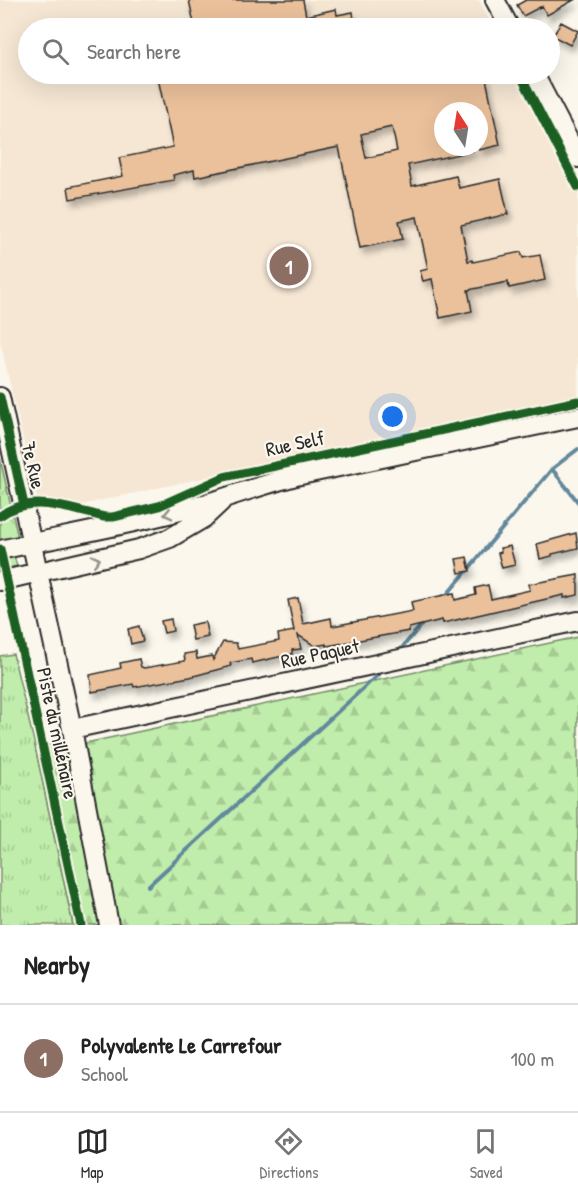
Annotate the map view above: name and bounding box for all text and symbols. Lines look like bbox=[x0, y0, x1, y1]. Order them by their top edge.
search box bbox=[18, 18, 560, 84]
icon: search bbox=[39, 35, 72, 68]
text: Search here bbox=[87, 36, 181, 66]
north arrow bbox=[434, 102, 488, 156]
pin: 1 bbox=[270, 244, 308, 288]
your location bbox=[378, 402, 407, 431]
street label: Rue Self bbox=[263, 424, 327, 462]
street label: 7e Rue bbox=[16, 439, 53, 491]
one-way arrow bbox=[163, 506, 173, 519]
one-way arrow bbox=[91, 554, 101, 567]
street label: Rue Paquet bbox=[278, 631, 363, 674]
street label: Piste du millénaire bbox=[31, 665, 85, 801]
text: Nearby bbox=[24, 947, 90, 982]
text: Polyvalente Le Carrefour bbox=[81, 1030, 281, 1060]
text: 1 bbox=[40, 1045, 47, 1072]
text: 100 m bbox=[511, 1045, 554, 1072]
text: School bbox=[81, 1060, 128, 1087]
tab: Map bbox=[76, 1125, 109, 1183]
tab: Directions bbox=[260, 1125, 318, 1183]
tab: Saved bbox=[469, 1125, 502, 1183]

